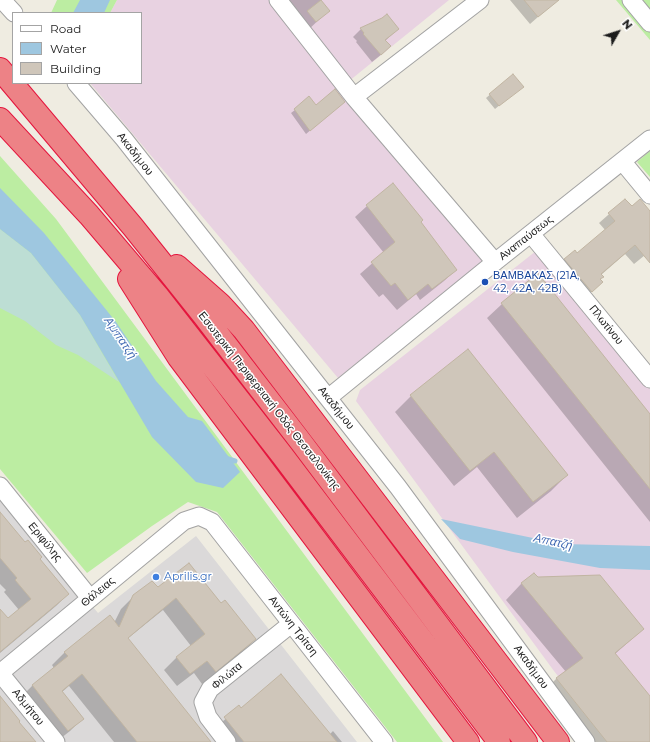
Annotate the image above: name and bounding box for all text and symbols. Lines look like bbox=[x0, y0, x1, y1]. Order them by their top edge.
legend bbox=[12, 12, 142, 84]
north arrow bbox=[598, 12, 638, 52]
text: N bbox=[619, 17, 636, 32]
text: Road bbox=[50, 21, 81, 36]
text: Water bbox=[50, 41, 86, 56]
text: Building bbox=[50, 61, 101, 76]
street label: Ακαδήμου bbox=[114, 130, 156, 178]
street label: Αναπαύσεως bbox=[496, 213, 556, 263]
place label: ΒΑΜΒΑΚΑΣ (21Α, 42, 42Α, 42Β) bbox=[493, 269, 579, 295]
marker: ΒΑΜΒΑΚΑΣ (21Α, 42, 42Α, 42Β) bbox=[480, 277, 490, 287]
street label: Πλωτίνου bbox=[586, 303, 626, 347]
street label: Εσωτερική Περιφερειακή Οδός Θεσσαλονίκης bbox=[195, 309, 343, 493]
water label: Αμπατζή bbox=[101, 314, 139, 362]
street label: Ακαδήμου bbox=[315, 384, 357, 432]
street label: Εριφύλης bbox=[25, 520, 65, 564]
water label: Απατζή bbox=[532, 531, 574, 553]
place label: Aprilis.gr bbox=[164, 570, 212, 584]
marker: Aprilis.gr bbox=[151, 572, 161, 582]
street label: Θάλειας bbox=[78, 574, 118, 610]
street label: Αντώνη Τρίτση bbox=[266, 593, 320, 659]
street label: Ακαδήμου bbox=[511, 643, 551, 691]
street label: Φιλώτα bbox=[209, 659, 245, 693]
street label: Αδμήτου bbox=[9, 686, 47, 728]

